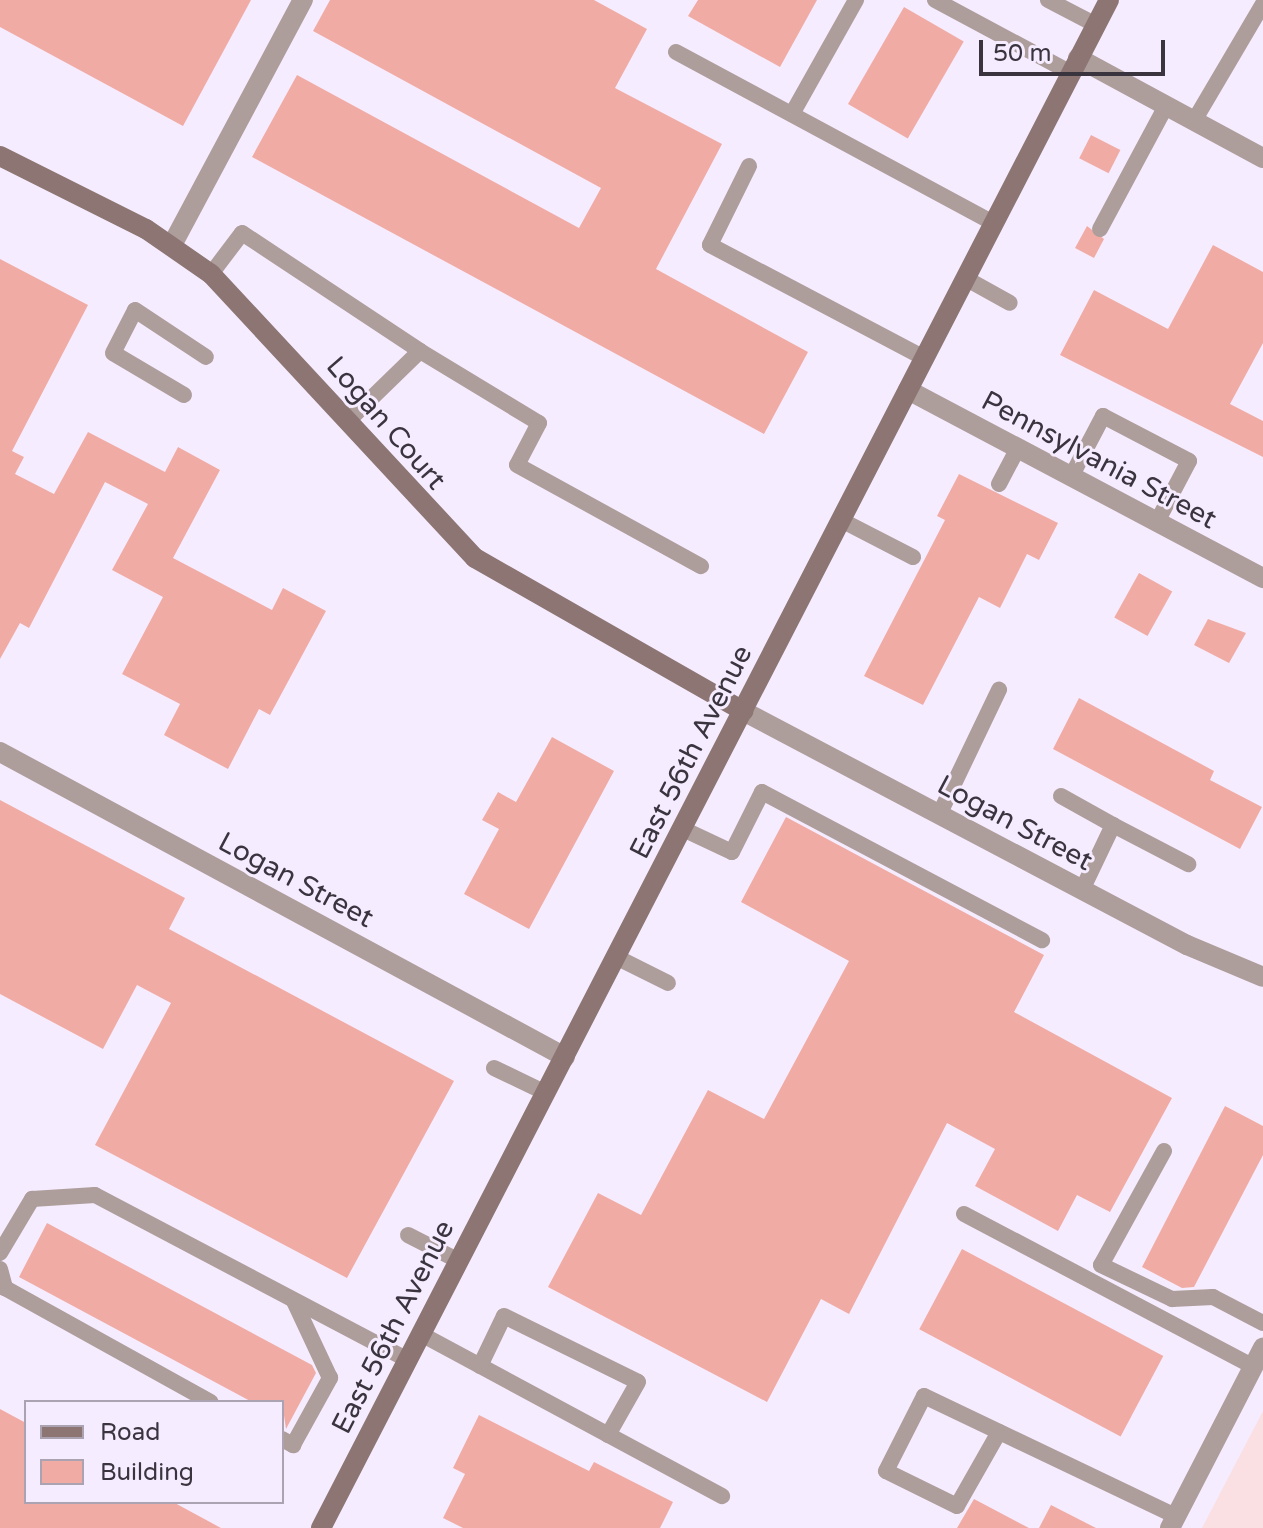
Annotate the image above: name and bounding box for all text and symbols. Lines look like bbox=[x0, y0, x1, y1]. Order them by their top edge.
scale bar bbox=[983, 24, 1169, 74]
text: 50 m bbox=[993, 39, 1051, 68]
street label: Logan Court bbox=[319, 350, 453, 496]
street label: Pennsylvania Street bbox=[976, 384, 1222, 536]
street label: East 56th Avenue bbox=[623, 640, 759, 864]
street label: Logan Street bbox=[932, 768, 1098, 878]
street label: Logan Street bbox=[213, 825, 379, 935]
street label: East 56th Avenue bbox=[325, 1215, 461, 1439]
legend bbox=[24, 1400, 284, 1504]
text: Road bbox=[100, 1418, 160, 1447]
text: Building bbox=[100, 1458, 194, 1487]

